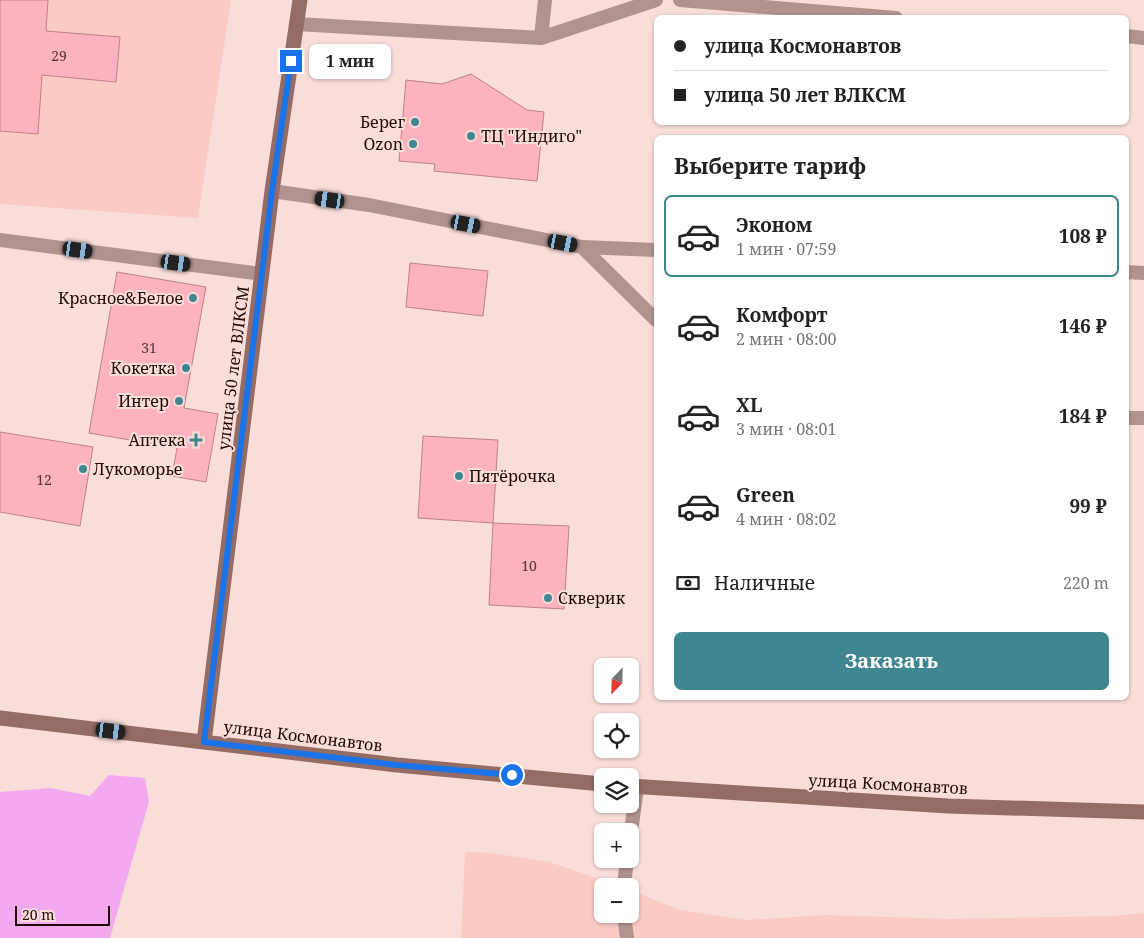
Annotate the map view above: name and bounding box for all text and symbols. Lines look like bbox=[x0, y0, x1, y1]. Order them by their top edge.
text: улица Космонавтов bbox=[704, 33, 901, 59]
callout: 1 мин bbox=[308, 44, 391, 78]
house number: 29 bbox=[51, 46, 67, 65]
route end bbox=[280, 50, 302, 72]
text: 1 мин bbox=[326, 50, 374, 72]
text: улица 50 лет ВЛКСМ bbox=[704, 82, 906, 108]
place label: Берег bbox=[360, 111, 405, 133]
marker: Берег bbox=[409, 116, 421, 128]
place label: ТЦ "Индиго" bbox=[481, 125, 582, 147]
marker: ТЦ "Индиго" bbox=[465, 130, 477, 142]
place label: Ozon bbox=[363, 133, 403, 155]
marker: Ozon bbox=[407, 138, 419, 150]
text: Выберите тариф bbox=[674, 150, 866, 180]
car bbox=[314, 190, 345, 210]
text: Эконом bbox=[736, 212, 812, 238]
car bbox=[449, 214, 482, 234]
icon: car bbox=[676, 214, 721, 259]
text: 108 ₽ bbox=[1059, 223, 1107, 249]
car bbox=[546, 233, 579, 253]
text: 1 мин · 07:59 bbox=[736, 238, 837, 260]
car bbox=[62, 240, 93, 260]
car bbox=[160, 253, 191, 273]
street label: улица 50 лет ВЛКСМ bbox=[212, 285, 254, 451]
place label: Красное&Белое bbox=[58, 287, 183, 309]
marker: Красное&Белое bbox=[187, 292, 199, 304]
text: Комфорт bbox=[736, 302, 827, 328]
icon: car bbox=[676, 304, 721, 349]
text: 146 ₽ bbox=[1059, 313, 1107, 339]
text: 2 мин · 08:00 bbox=[736, 328, 837, 350]
house number: 31 bbox=[141, 338, 157, 357]
place label: Кокетка bbox=[110, 357, 176, 379]
marker: Кокетка bbox=[180, 362, 192, 374]
place label: Интер bbox=[118, 390, 169, 412]
text: XL bbox=[736, 392, 762, 418]
icon: car bbox=[676, 394, 721, 439]
marker: Интер bbox=[173, 395, 185, 407]
text: 184 ₽ bbox=[1059, 403, 1107, 429]
text: 3 мин · 08:01 bbox=[736, 418, 837, 440]
place label: Аптека bbox=[129, 429, 186, 451]
marker: Аптека bbox=[190, 434, 202, 446]
place label: Лукоморье bbox=[93, 458, 182, 480]
marker: Лукоморье bbox=[77, 463, 89, 475]
place label: Пятёрочка bbox=[469, 465, 556, 487]
house number: 12 bbox=[36, 470, 52, 489]
marker: Пятёрочка bbox=[453, 470, 465, 482]
text: Green bbox=[736, 482, 795, 508]
icon: car bbox=[676, 484, 721, 529]
text: 99 ₽ bbox=[1069, 493, 1107, 519]
text: 4 мин · 08:02 bbox=[736, 508, 837, 530]
house number: 10 bbox=[521, 556, 537, 575]
icon: cash bbox=[674, 569, 702, 597]
text: Наличные bbox=[714, 570, 815, 596]
text: 220 m bbox=[1063, 572, 1109, 594]
place label: Скверик bbox=[558, 587, 626, 609]
marker: Скверик bbox=[542, 592, 554, 604]
button: Заказать bbox=[674, 632, 1109, 690]
north arrow bbox=[594, 658, 639, 702]
map controls bbox=[594, 658, 639, 923]
button: locate bbox=[594, 713, 639, 758]
street label: улица Космонавтов bbox=[222, 715, 384, 757]
car bbox=[95, 722, 126, 740]
route start bbox=[501, 764, 523, 786]
button: layers bbox=[594, 768, 639, 813]
street label: улица Космонавтов bbox=[808, 769, 968, 799]
button: + bbox=[594, 823, 639, 868]
button: − bbox=[594, 878, 639, 923]
scale bar bbox=[15, 903, 110, 926]
text: 20 m bbox=[22, 905, 55, 924]

